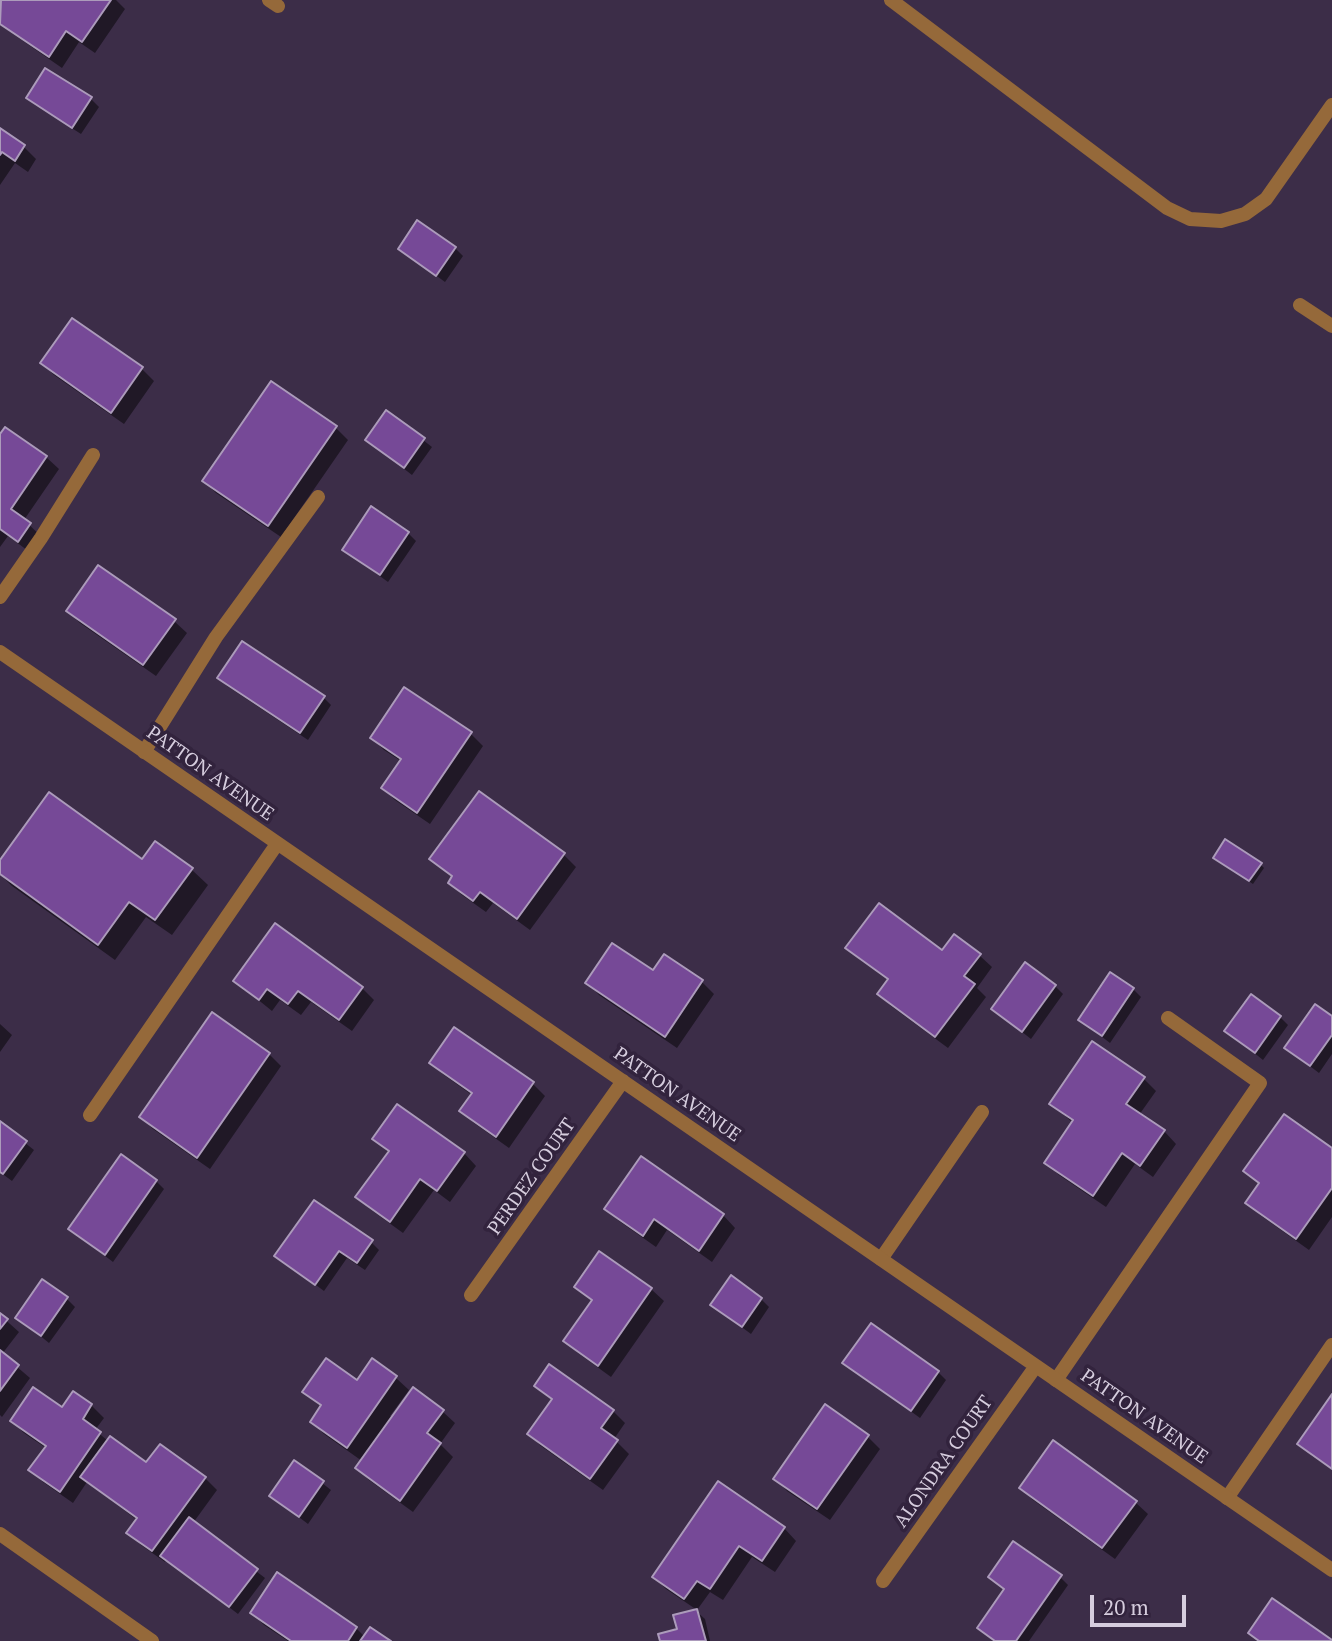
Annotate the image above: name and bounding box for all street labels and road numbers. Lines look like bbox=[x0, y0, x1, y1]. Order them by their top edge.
street label: PATTON AVENUE bbox=[142, 722, 278, 826]
street label: PATTON AVENUE bbox=[609, 1043, 745, 1147]
street label: PERDEZ COURT bbox=[483, 1114, 581, 1240]
street label: PATTON AVENUE bbox=[1076, 1365, 1212, 1469]
street label: ALONDRA COURT bbox=[890, 1392, 998, 1532]

